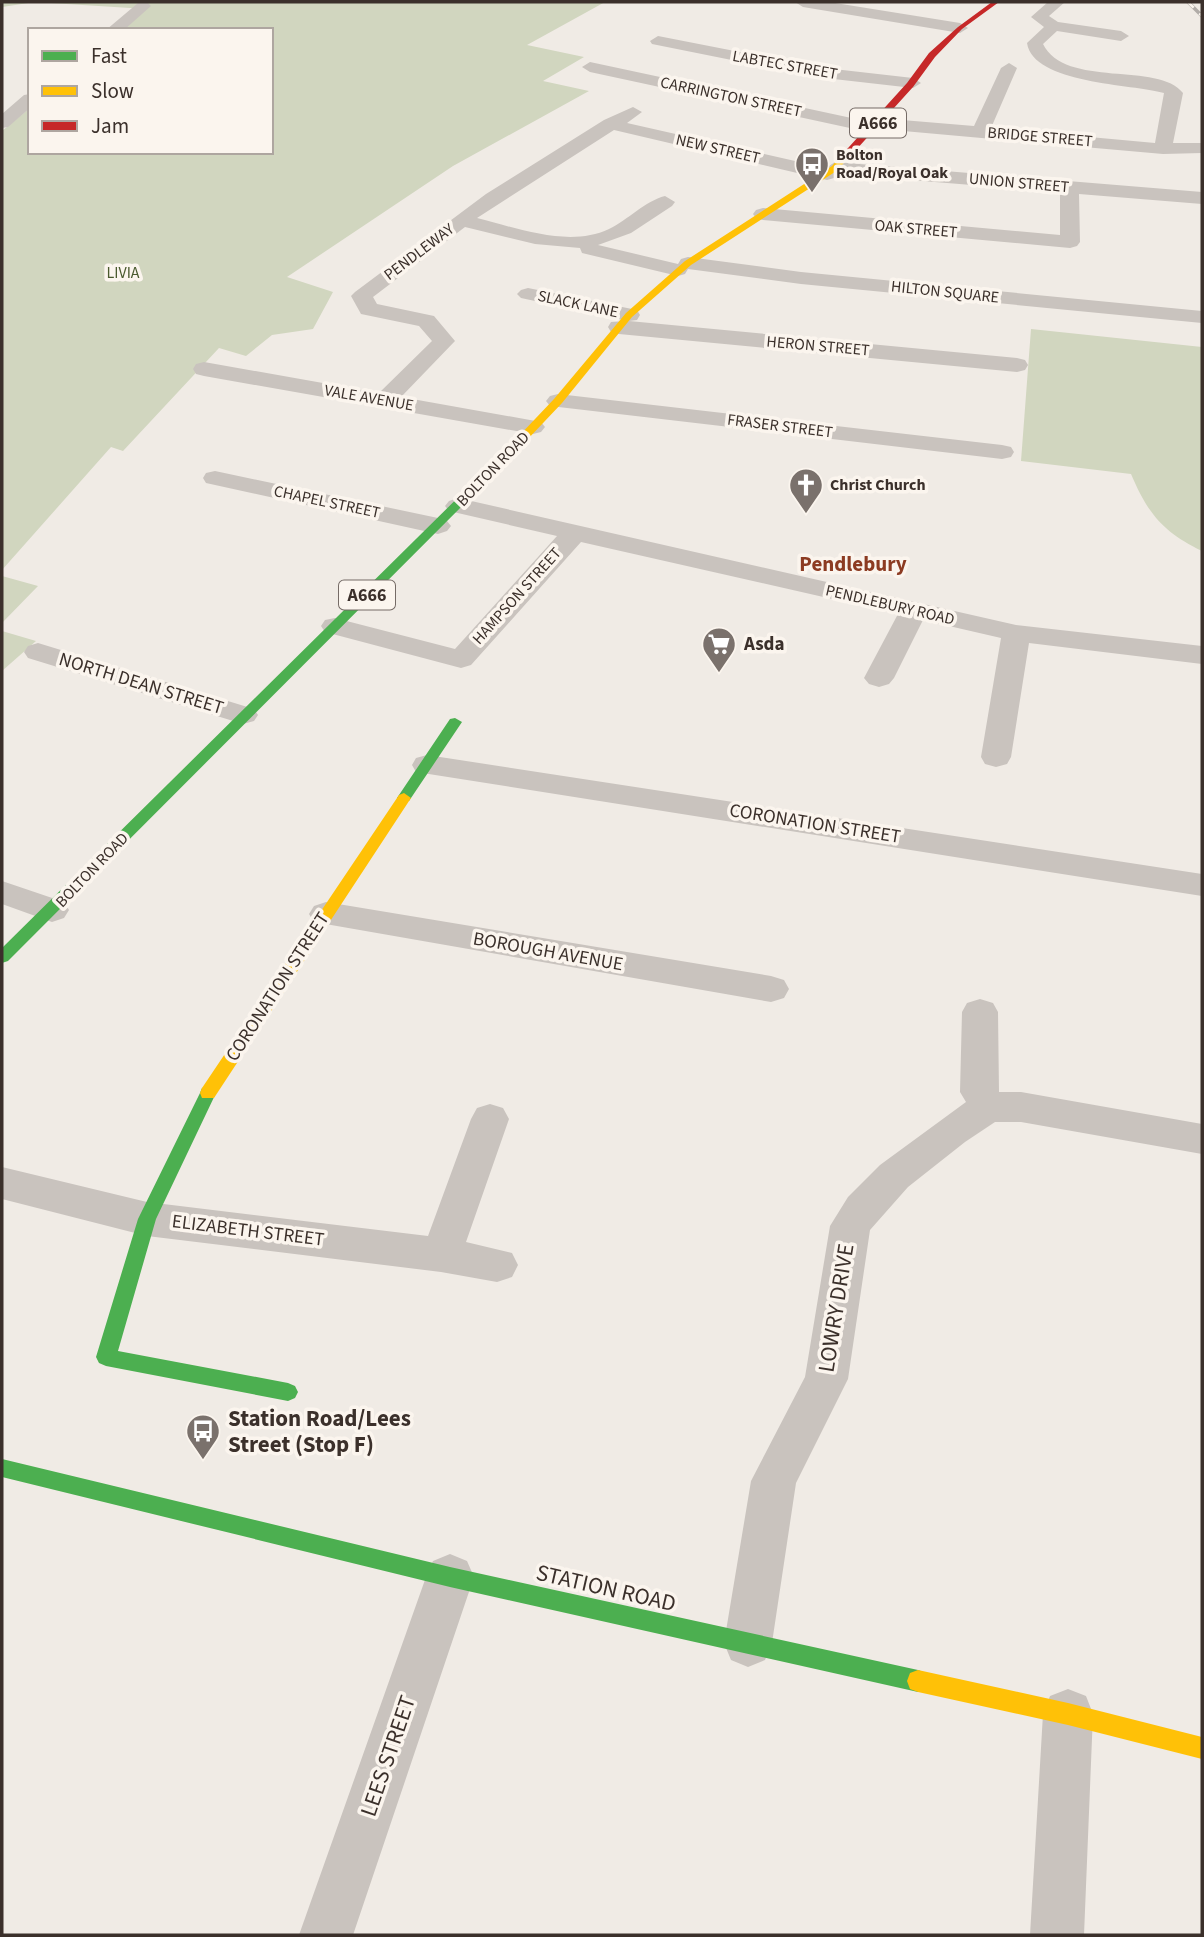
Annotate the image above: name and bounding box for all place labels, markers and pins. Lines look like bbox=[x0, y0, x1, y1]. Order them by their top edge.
place label: Bolton Road/Royal Oak bbox=[836, 144, 948, 184]
bus stop icon: Bolton Road/Royal Oak bbox=[793, 145, 831, 194]
church icon: Christ Church bbox=[787, 466, 825, 515]
place label: Christ Church bbox=[830, 474, 926, 496]
supermarket icon: Asda bbox=[700, 625, 738, 674]
place label: Asda bbox=[743, 631, 784, 658]
place label: Station Road/Lees Street (Stop F) bbox=[228, 1402, 411, 1461]
bus stop icon: Station Road/Lees Street (Stop F) bbox=[184, 1412, 222, 1461]

